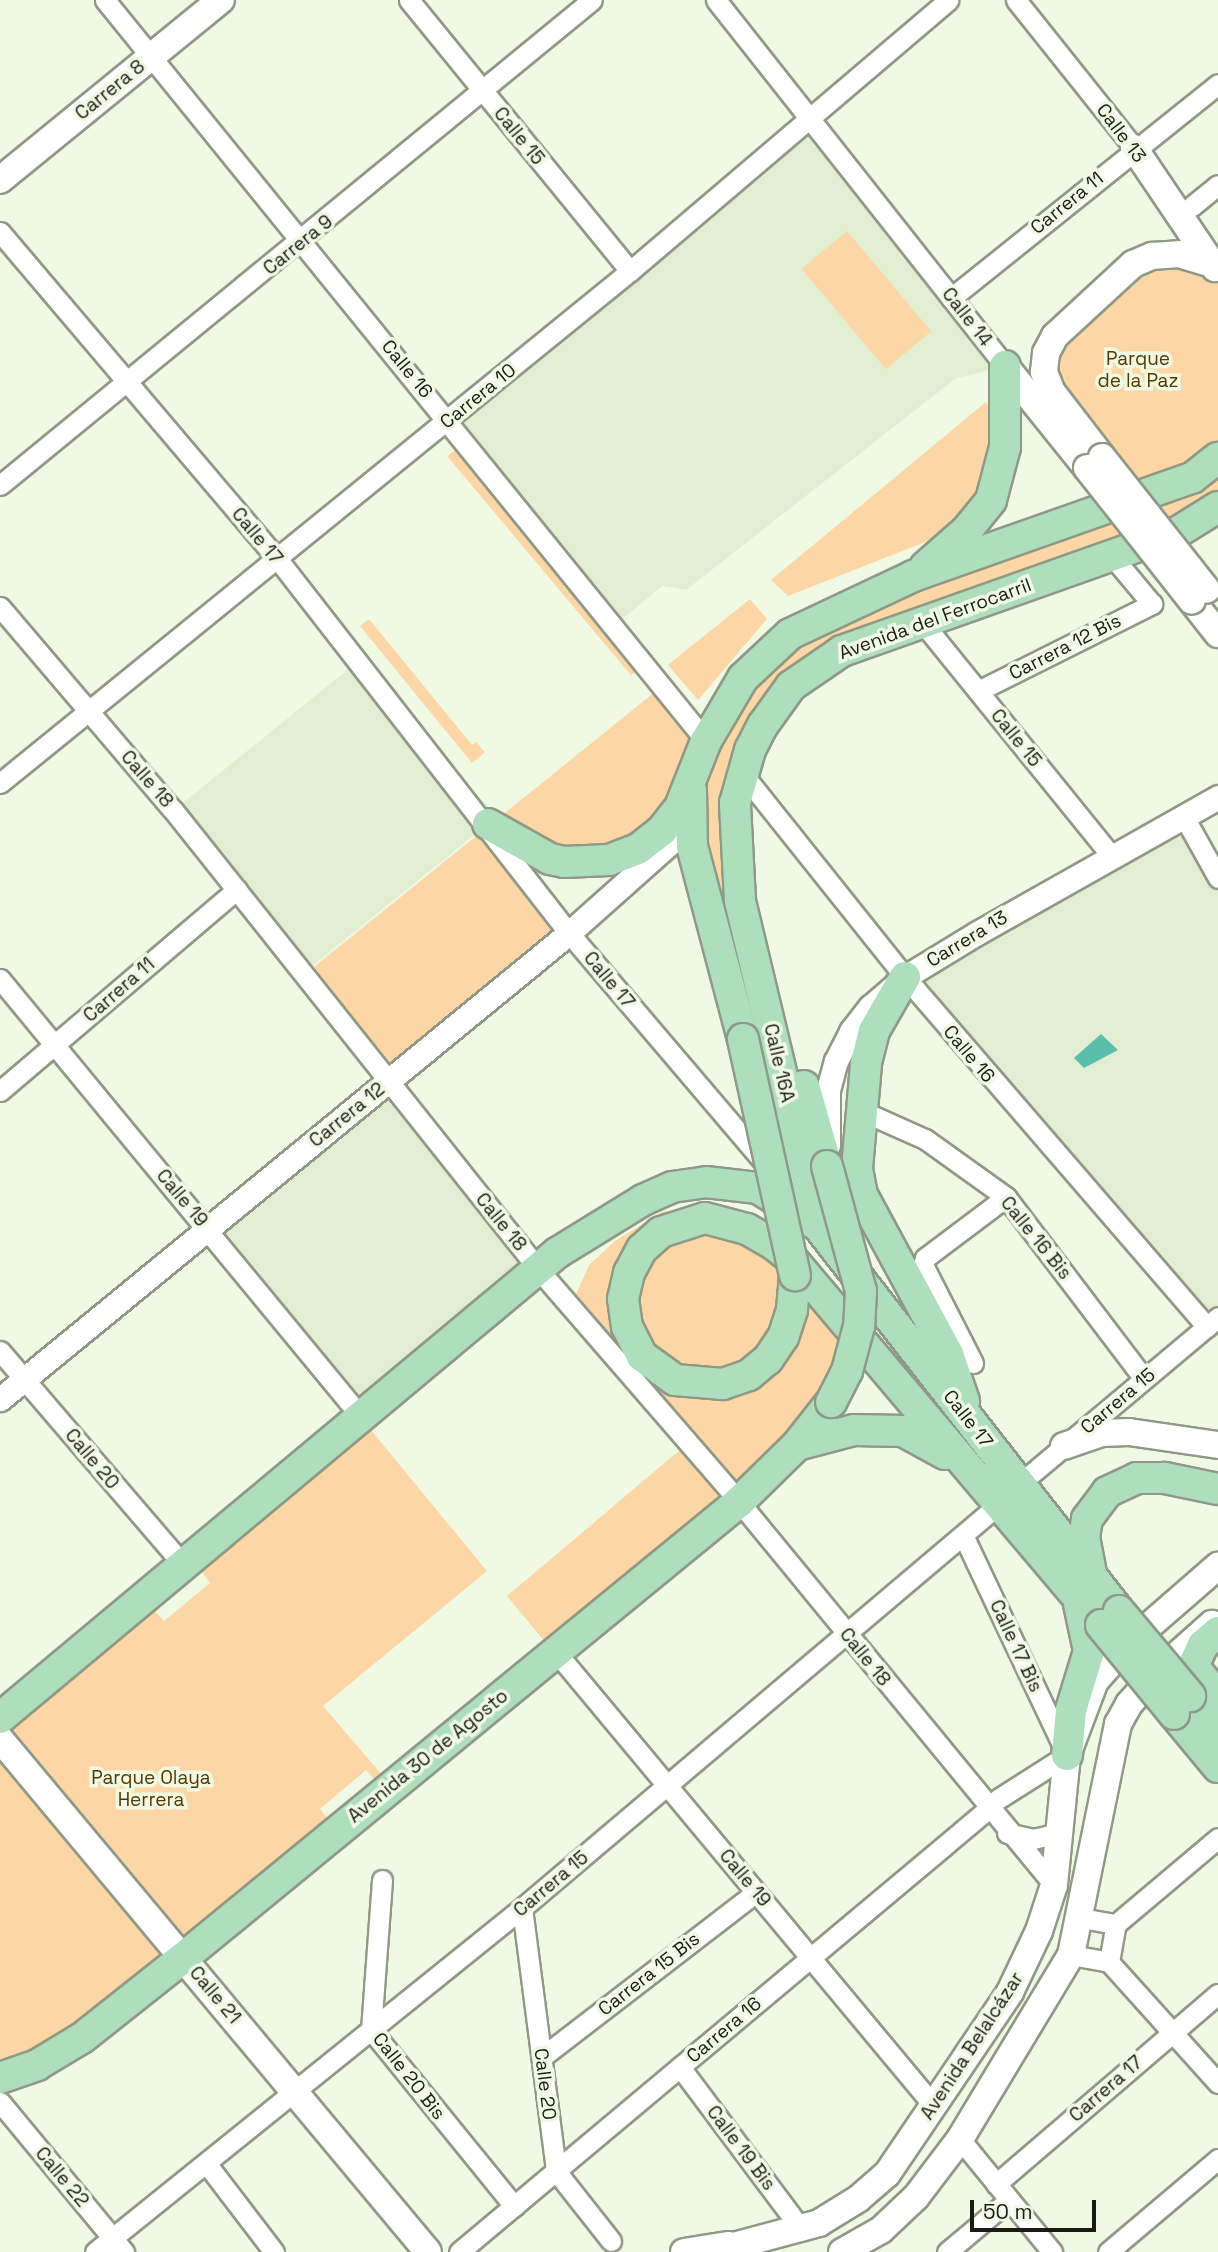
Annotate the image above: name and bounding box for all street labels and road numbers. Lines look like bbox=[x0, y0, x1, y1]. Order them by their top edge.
street label: Carrera 8 bbox=[71, 55, 149, 125]
street label: Calle 13 bbox=[1091, 99, 1151, 167]
street label: Calle 15 bbox=[489, 102, 549, 170]
street label: Carrera 11 bbox=[1026, 167, 1108, 239]
street label: Carrera 9 bbox=[259, 210, 337, 280]
street label: Calle 14 bbox=[937, 283, 997, 351]
street label: Calle 16 bbox=[377, 335, 437, 403]
street label: Carrera 10 bbox=[435, 358, 521, 434]
street label: Calle 17 bbox=[227, 503, 287, 569]
street label: Avenida del Ferrocarril bbox=[836, 574, 1034, 664]
street label: Carrera 12 Bis bbox=[1005, 609, 1125, 685]
street label: Calle 15 bbox=[986, 704, 1046, 772]
street label: Calle 18 bbox=[116, 746, 178, 812]
street label: Carrera 13 bbox=[922, 906, 1012, 972]
street label: Calle 17 bbox=[579, 947, 639, 1013]
street label: Carrera 11 bbox=[79, 953, 159, 1027]
street label: Calle 16A bbox=[759, 1021, 799, 1105]
street label: Calle 16 bbox=[938, 1021, 1000, 1087]
street label: Carrera 12 bbox=[305, 1078, 389, 1152]
street label: Calle 19 bbox=[151, 1165, 213, 1231]
street label: Calle 18 bbox=[471, 1188, 531, 1256]
street label: Calle 16 Bis bbox=[996, 1192, 1076, 1284]
street label: Carrera 15 bbox=[1076, 1363, 1160, 1439]
street label: Calle 17 bbox=[938, 1385, 998, 1453]
street label: Calle 20 bbox=[60, 1424, 124, 1494]
street label: Calle 17 Bis bbox=[985, 1596, 1047, 1696]
street label: Calle 18 bbox=[835, 1623, 895, 1691]
street label: Avenida 30 de Agosto bbox=[343, 1684, 513, 1828]
street label: Calle 19 bbox=[714, 1845, 776, 1911]
street label: Carrera 15 bbox=[509, 1846, 593, 1922]
street label: Carrera 15 Bis bbox=[594, 1927, 704, 2021]
street label: Calle 21 bbox=[184, 1962, 246, 2028]
street label: Avenida Belalcázar bbox=[916, 1968, 1028, 2124]
street label: Carrera 16 bbox=[682, 1992, 766, 2068]
street label: Calle 20 Bis bbox=[368, 2028, 450, 2124]
street label: Calle 20 bbox=[529, 2047, 561, 2121]
street label: Carrera 17 bbox=[1065, 2051, 1147, 2127]
street label: Calle 19 Bis bbox=[702, 2101, 780, 2195]
street label: Calle 22 bbox=[30, 2142, 94, 2212]

